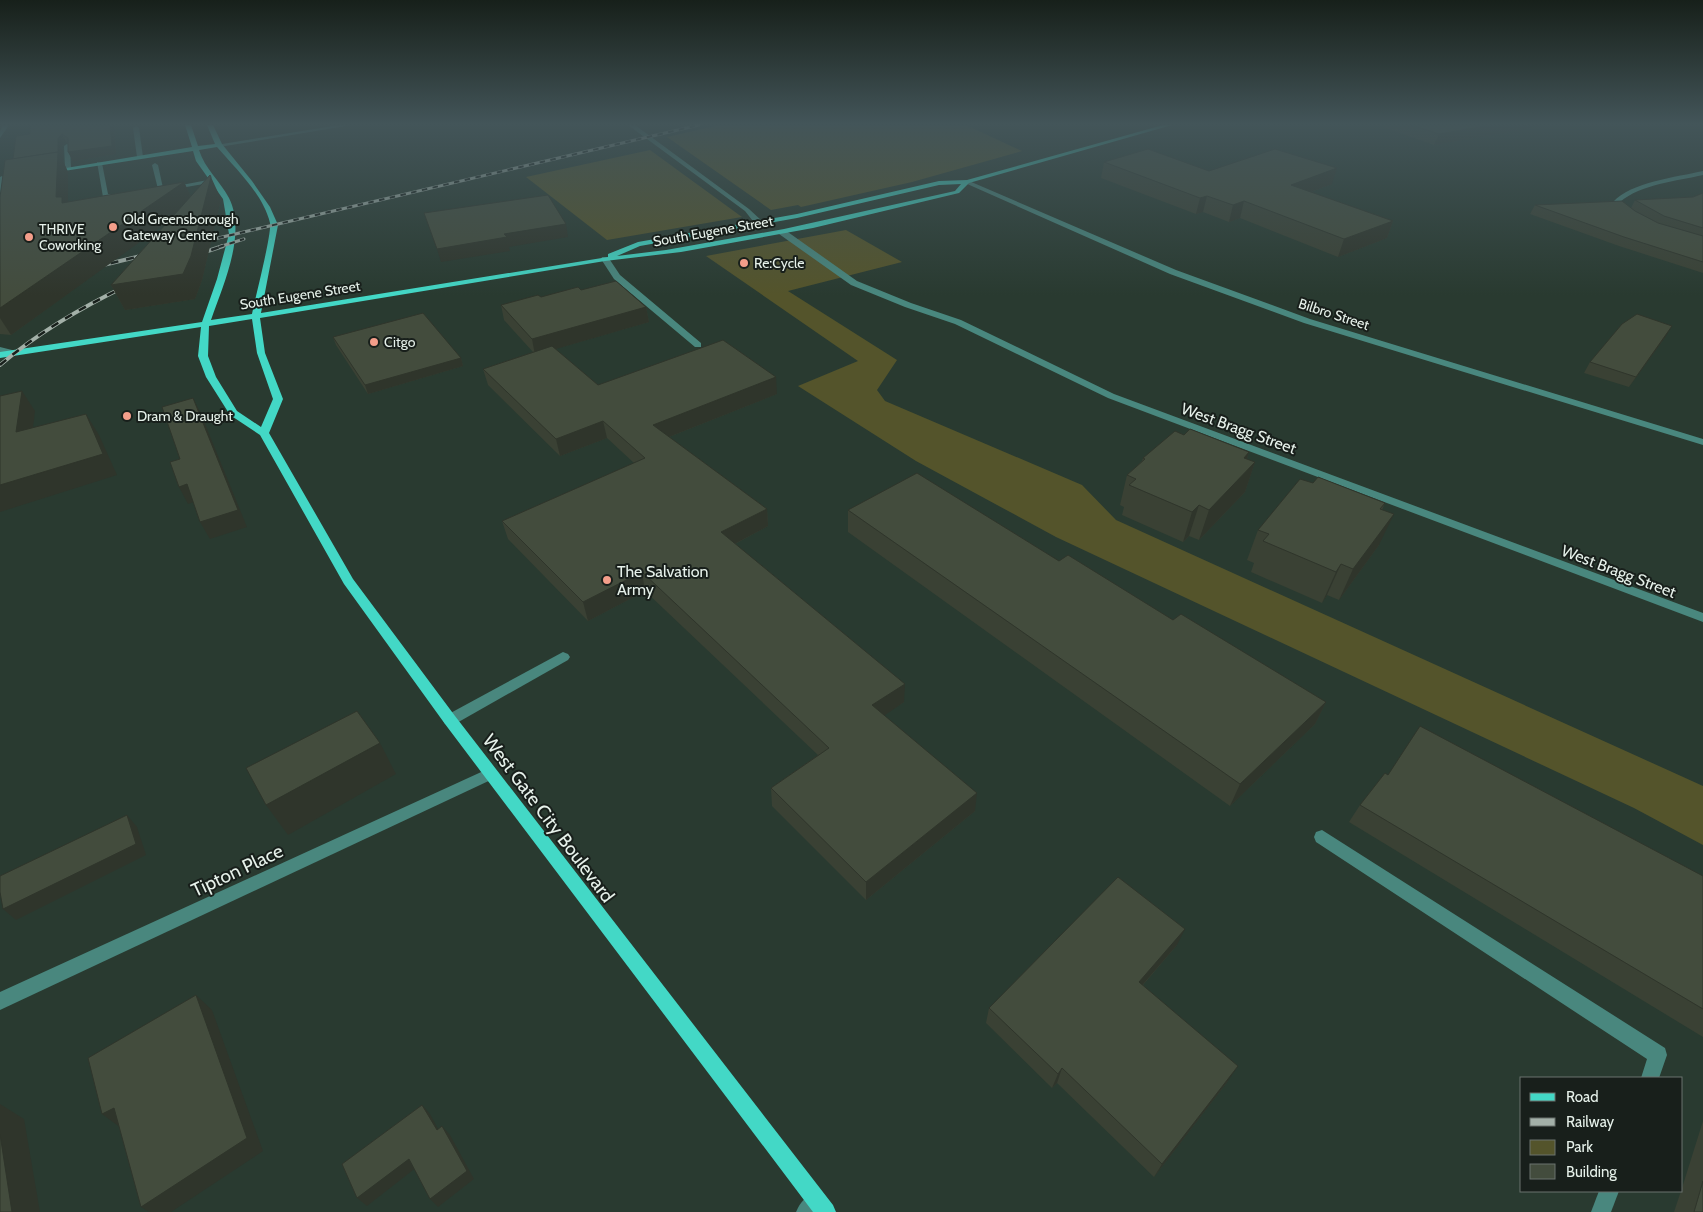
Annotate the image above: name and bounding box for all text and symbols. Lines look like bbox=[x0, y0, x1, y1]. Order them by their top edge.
place label: Old Greensborough Gateway Center bbox=[123, 210, 239, 244]
street label: South Eugene Street bbox=[651, 212, 775, 250]
place label: THRIVE Coworking bbox=[39, 220, 102, 254]
marker: Old Greensborough Gateway Center bbox=[107, 221, 119, 233]
marker: THRIVE Coworking bbox=[23, 231, 35, 243]
place label: Re:Cycle bbox=[754, 254, 804, 272]
marker: Re:Cycle bbox=[738, 257, 750, 269]
street label: South Eugene Street bbox=[238, 277, 362, 313]
street label: Bilbro Street bbox=[1296, 294, 1372, 334]
place label: Citgo bbox=[384, 333, 416, 351]
marker: Citgo bbox=[368, 336, 380, 348]
street label: West Bragg Street bbox=[1179, 399, 1300, 458]
place label: Dram & Draught bbox=[137, 407, 233, 425]
marker: Dram & Draught bbox=[121, 410, 133, 422]
street label: West Bragg Street bbox=[1559, 541, 1679, 602]
place label: The Salvation Army bbox=[617, 562, 708, 599]
marker: The Salvation Army bbox=[601, 574, 613, 586]
street label: West Gate City Boulevard bbox=[478, 730, 619, 907]
street label: Tipton Place bbox=[188, 839, 287, 902]
legend bbox=[1520, 1077, 1683, 1192]
text: Road bbox=[1566, 1088, 1599, 1106]
text: Railway bbox=[1566, 1113, 1615, 1131]
text: Park bbox=[1566, 1138, 1593, 1156]
text: Building bbox=[1566, 1163, 1617, 1181]

